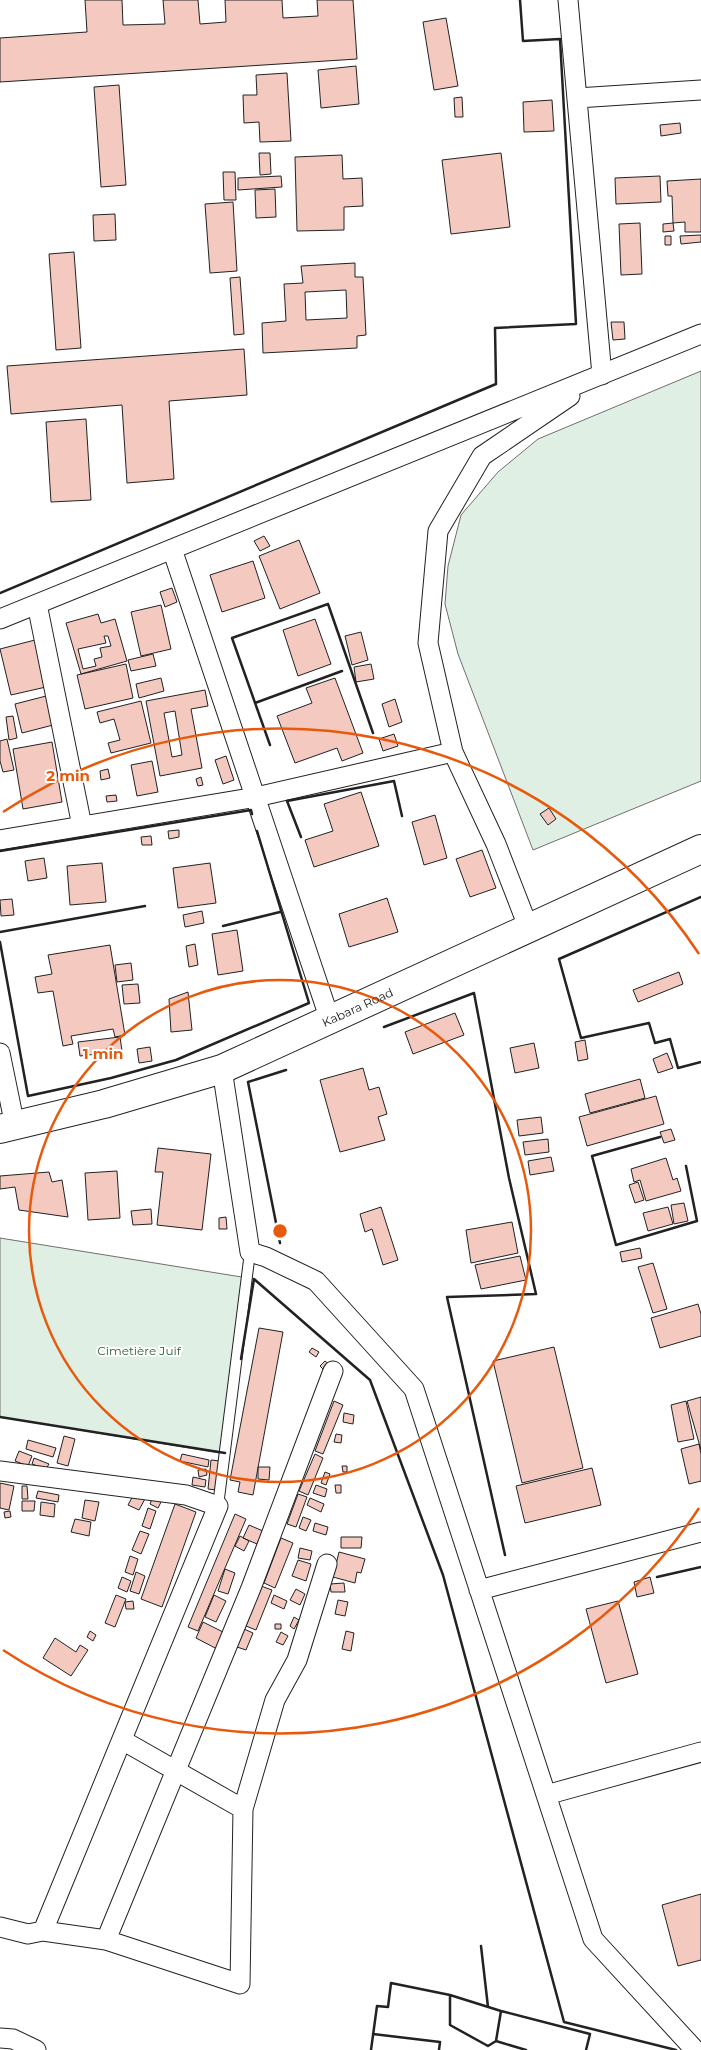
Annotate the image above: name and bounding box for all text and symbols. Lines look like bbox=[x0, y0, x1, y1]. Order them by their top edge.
text: 2 min bbox=[46, 766, 90, 785]
street label: Kabara Road bbox=[319, 984, 395, 1030]
text: 1 min bbox=[83, 1044, 123, 1063]
centre of rings bbox=[271, 1222, 289, 1240]
park label: Cimetière Juif bbox=[97, 1343, 182, 1358]

